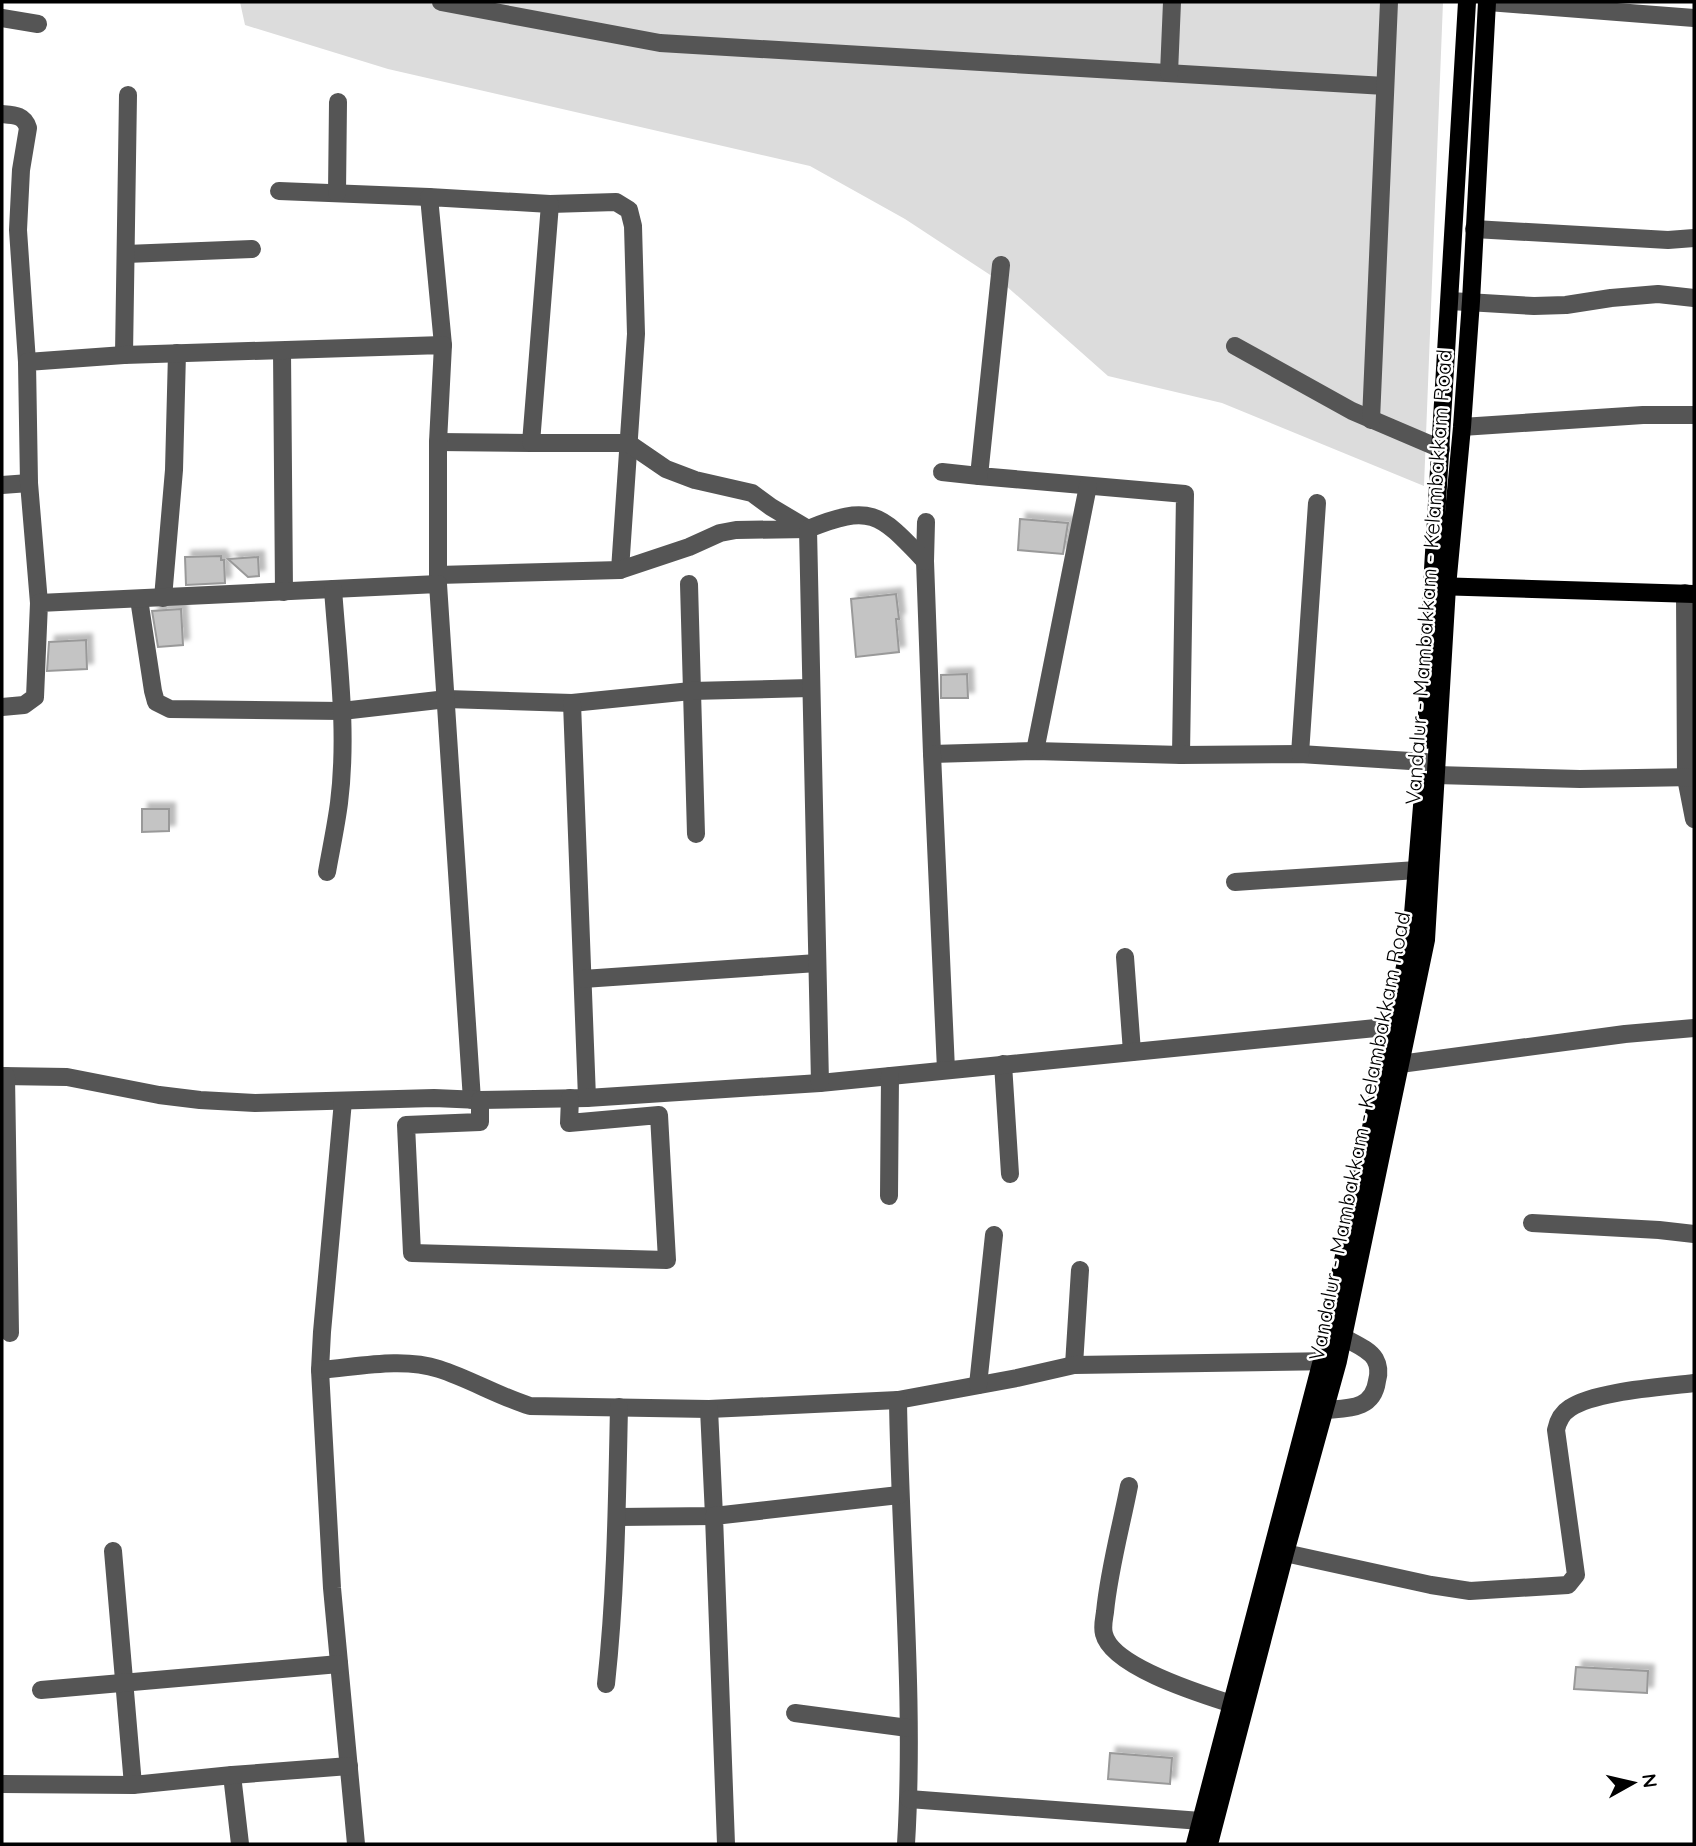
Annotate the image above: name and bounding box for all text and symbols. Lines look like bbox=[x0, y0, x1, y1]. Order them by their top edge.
street label: Vandalur - Mambakkam - Kelambakkam Road bbox=[1399, 348, 1457, 806]
street label: Vandalur - Mambakkam - Kelambakkam Road bbox=[1303, 909, 1415, 1363]
north arrow bbox=[1598, 1748, 1668, 1818]
text: N bbox=[1637, 1772, 1663, 1789]

